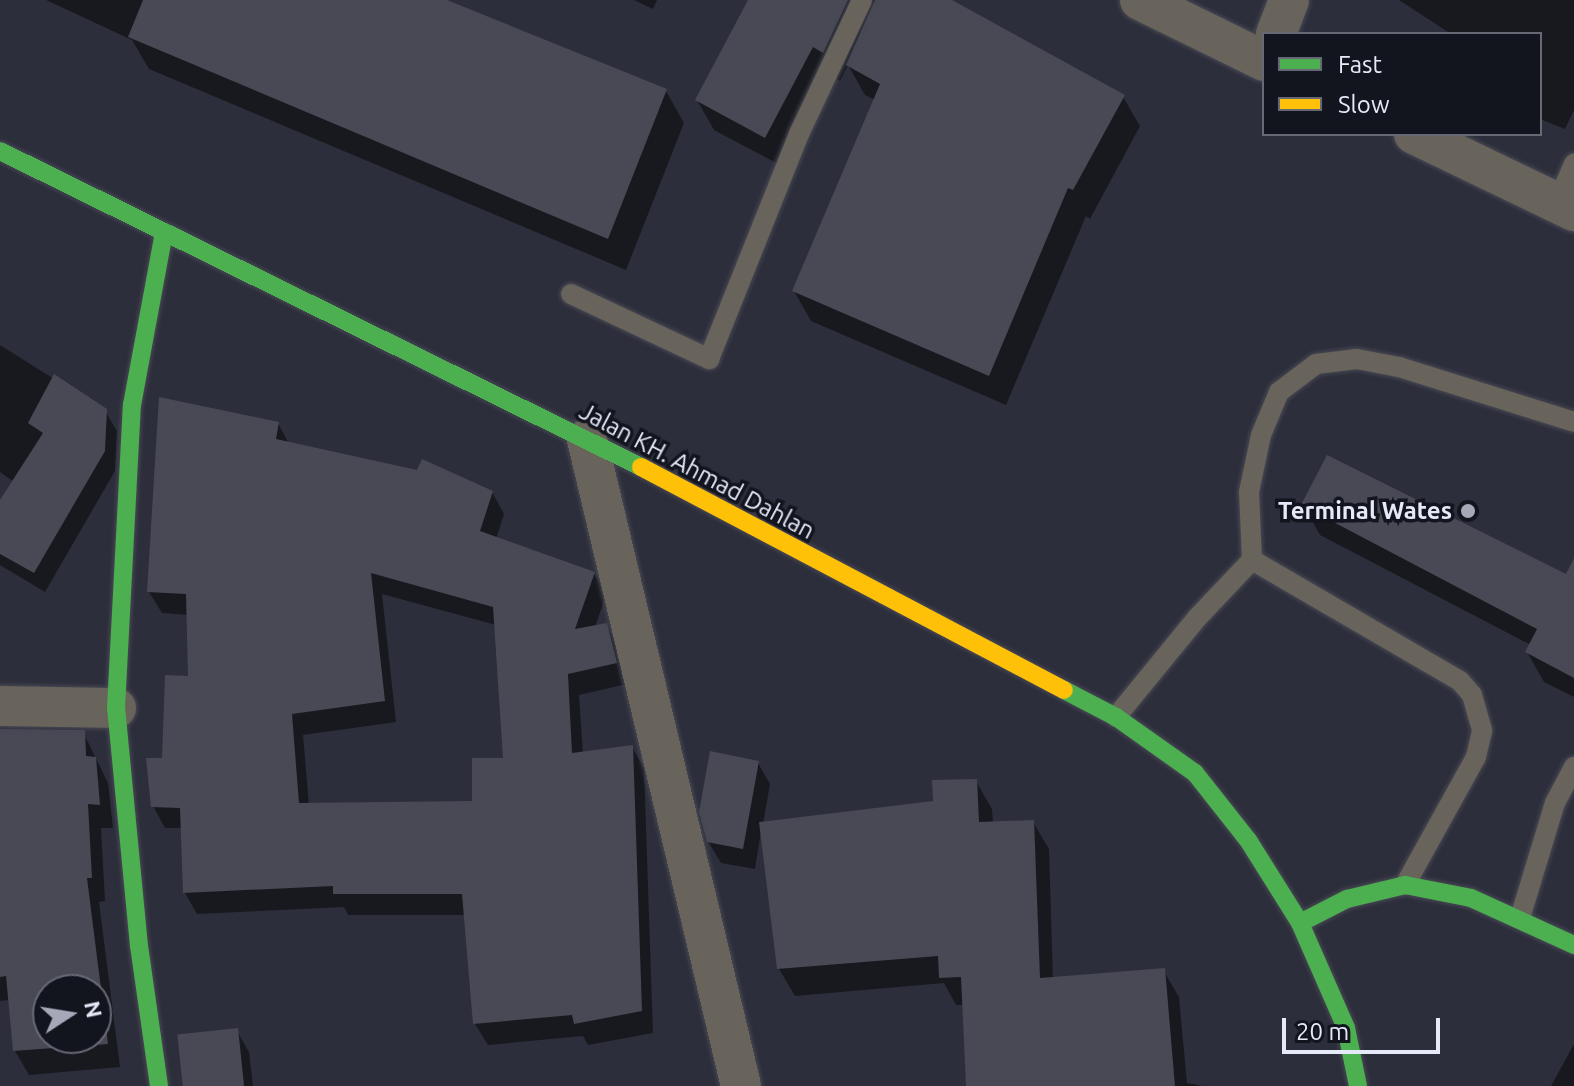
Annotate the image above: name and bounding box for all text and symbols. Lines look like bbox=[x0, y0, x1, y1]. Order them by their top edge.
legend bbox=[1262, 32, 1542, 136]
text: Fast bbox=[1338, 51, 1382, 78]
text: Slow bbox=[1338, 91, 1390, 118]
street label: Jalan KH. Ahmad Dahlan bbox=[575, 397, 819, 545]
place label: Terminal Wates bbox=[1278, 497, 1452, 525]
marker: Terminal Wates bbox=[1459, 502, 1477, 520]
north arrow bbox=[32, 974, 112, 1054]
text: N bbox=[80, 999, 108, 1020]
scale bar bbox=[1286, 1002, 1444, 1052]
text: 20 m bbox=[1296, 1018, 1349, 1045]

